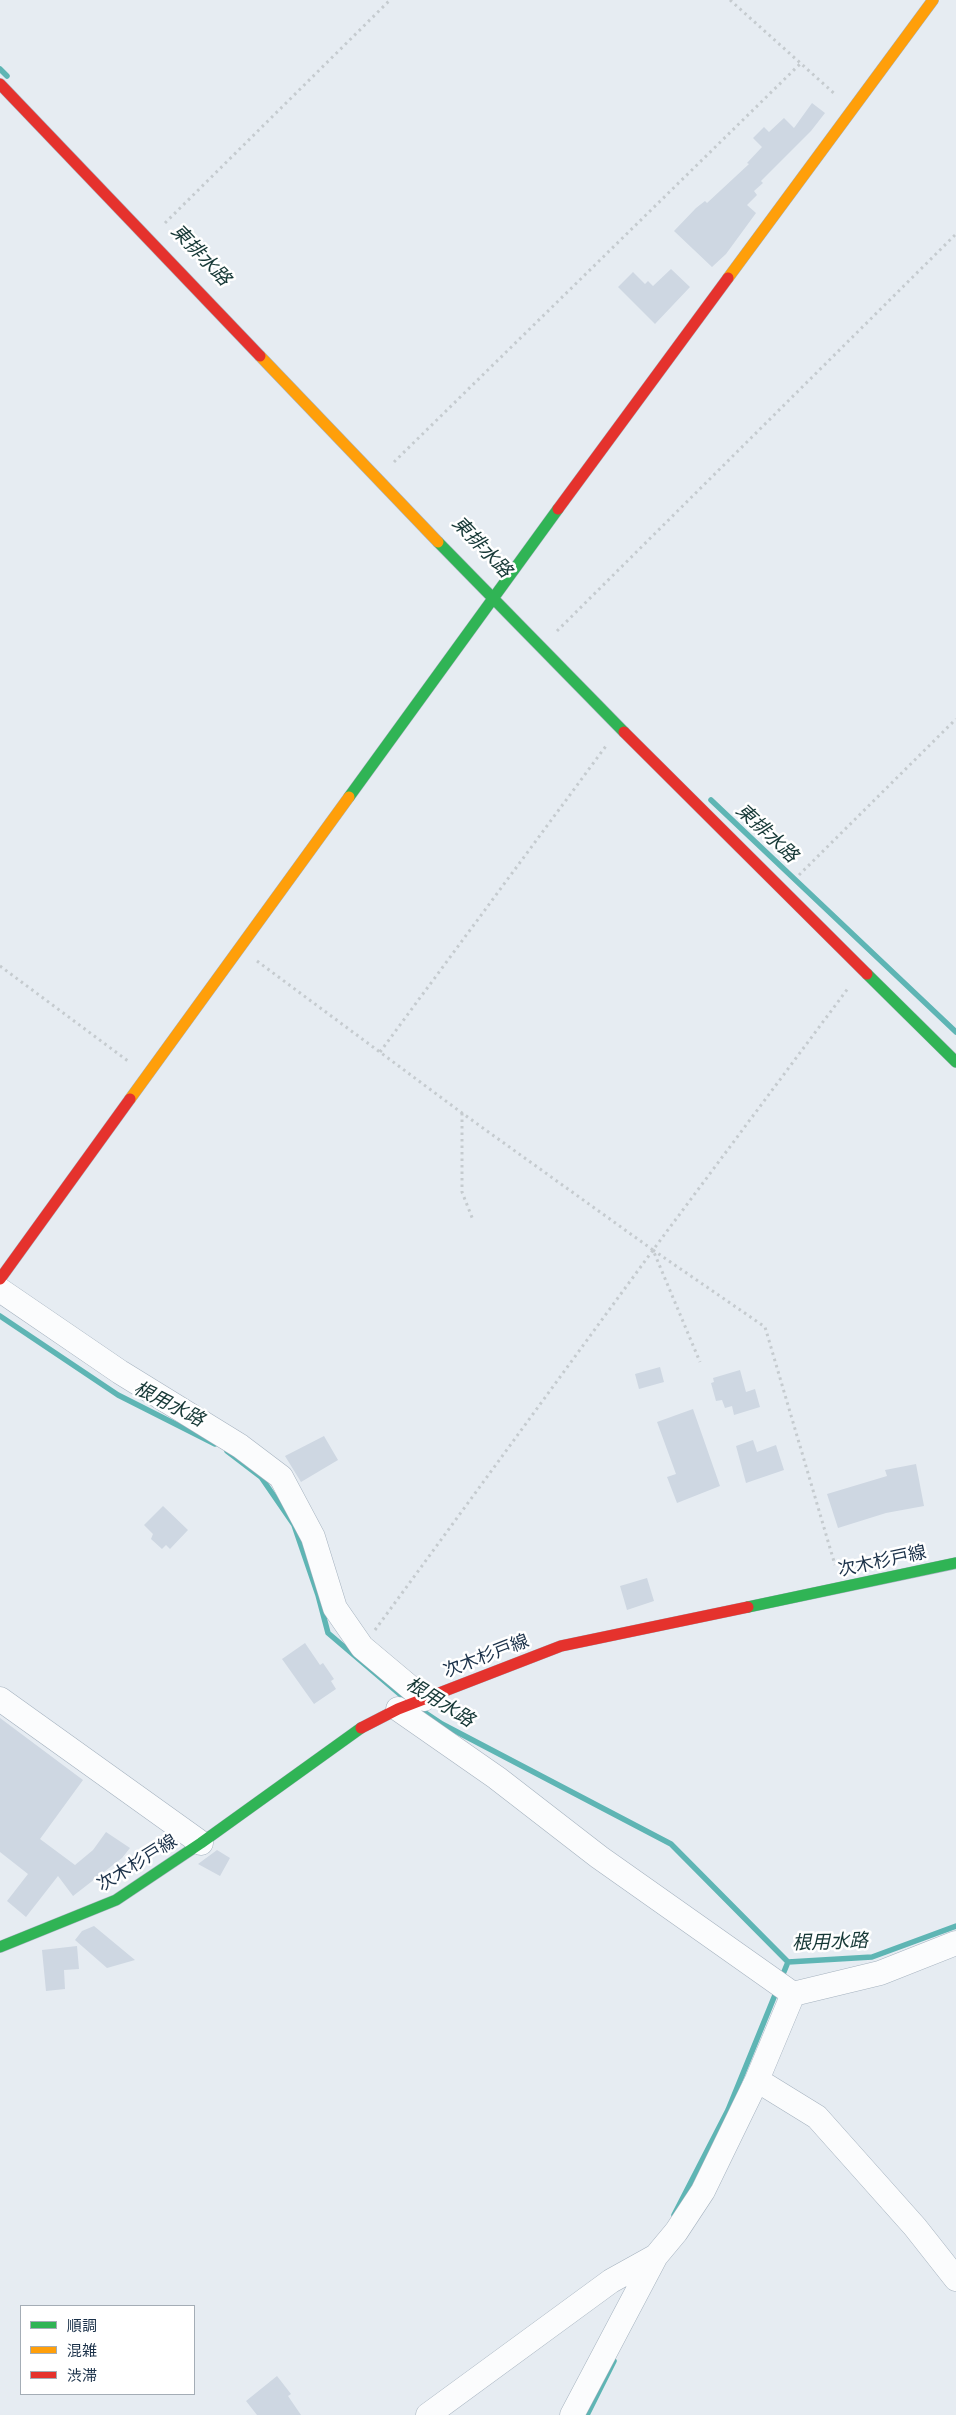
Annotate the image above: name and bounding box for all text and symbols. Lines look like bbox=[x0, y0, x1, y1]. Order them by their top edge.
water label: 東排水路 bbox=[166, 220, 236, 290]
water label: 東排水路 bbox=[447, 512, 517, 582]
water label: 東排水路 bbox=[731, 799, 803, 867]
water label: 根用水路 bbox=[130, 1377, 208, 1431]
street label: 次木杉戸線 bbox=[836, 1541, 928, 1581]
street label: 次木杉戸線 bbox=[440, 1630, 532, 1682]
water label: 根用水路 bbox=[402, 1672, 478, 1732]
street label: 次木杉戸線 bbox=[93, 1830, 181, 1896]
water label: 根用水路 bbox=[792, 1929, 868, 1955]
legend bbox=[20, 2305, 195, 2395]
text: 順調 bbox=[67, 2316, 97, 2334]
text: 混雑 bbox=[67, 2341, 97, 2359]
text: 渋滞 bbox=[67, 2366, 97, 2384]

